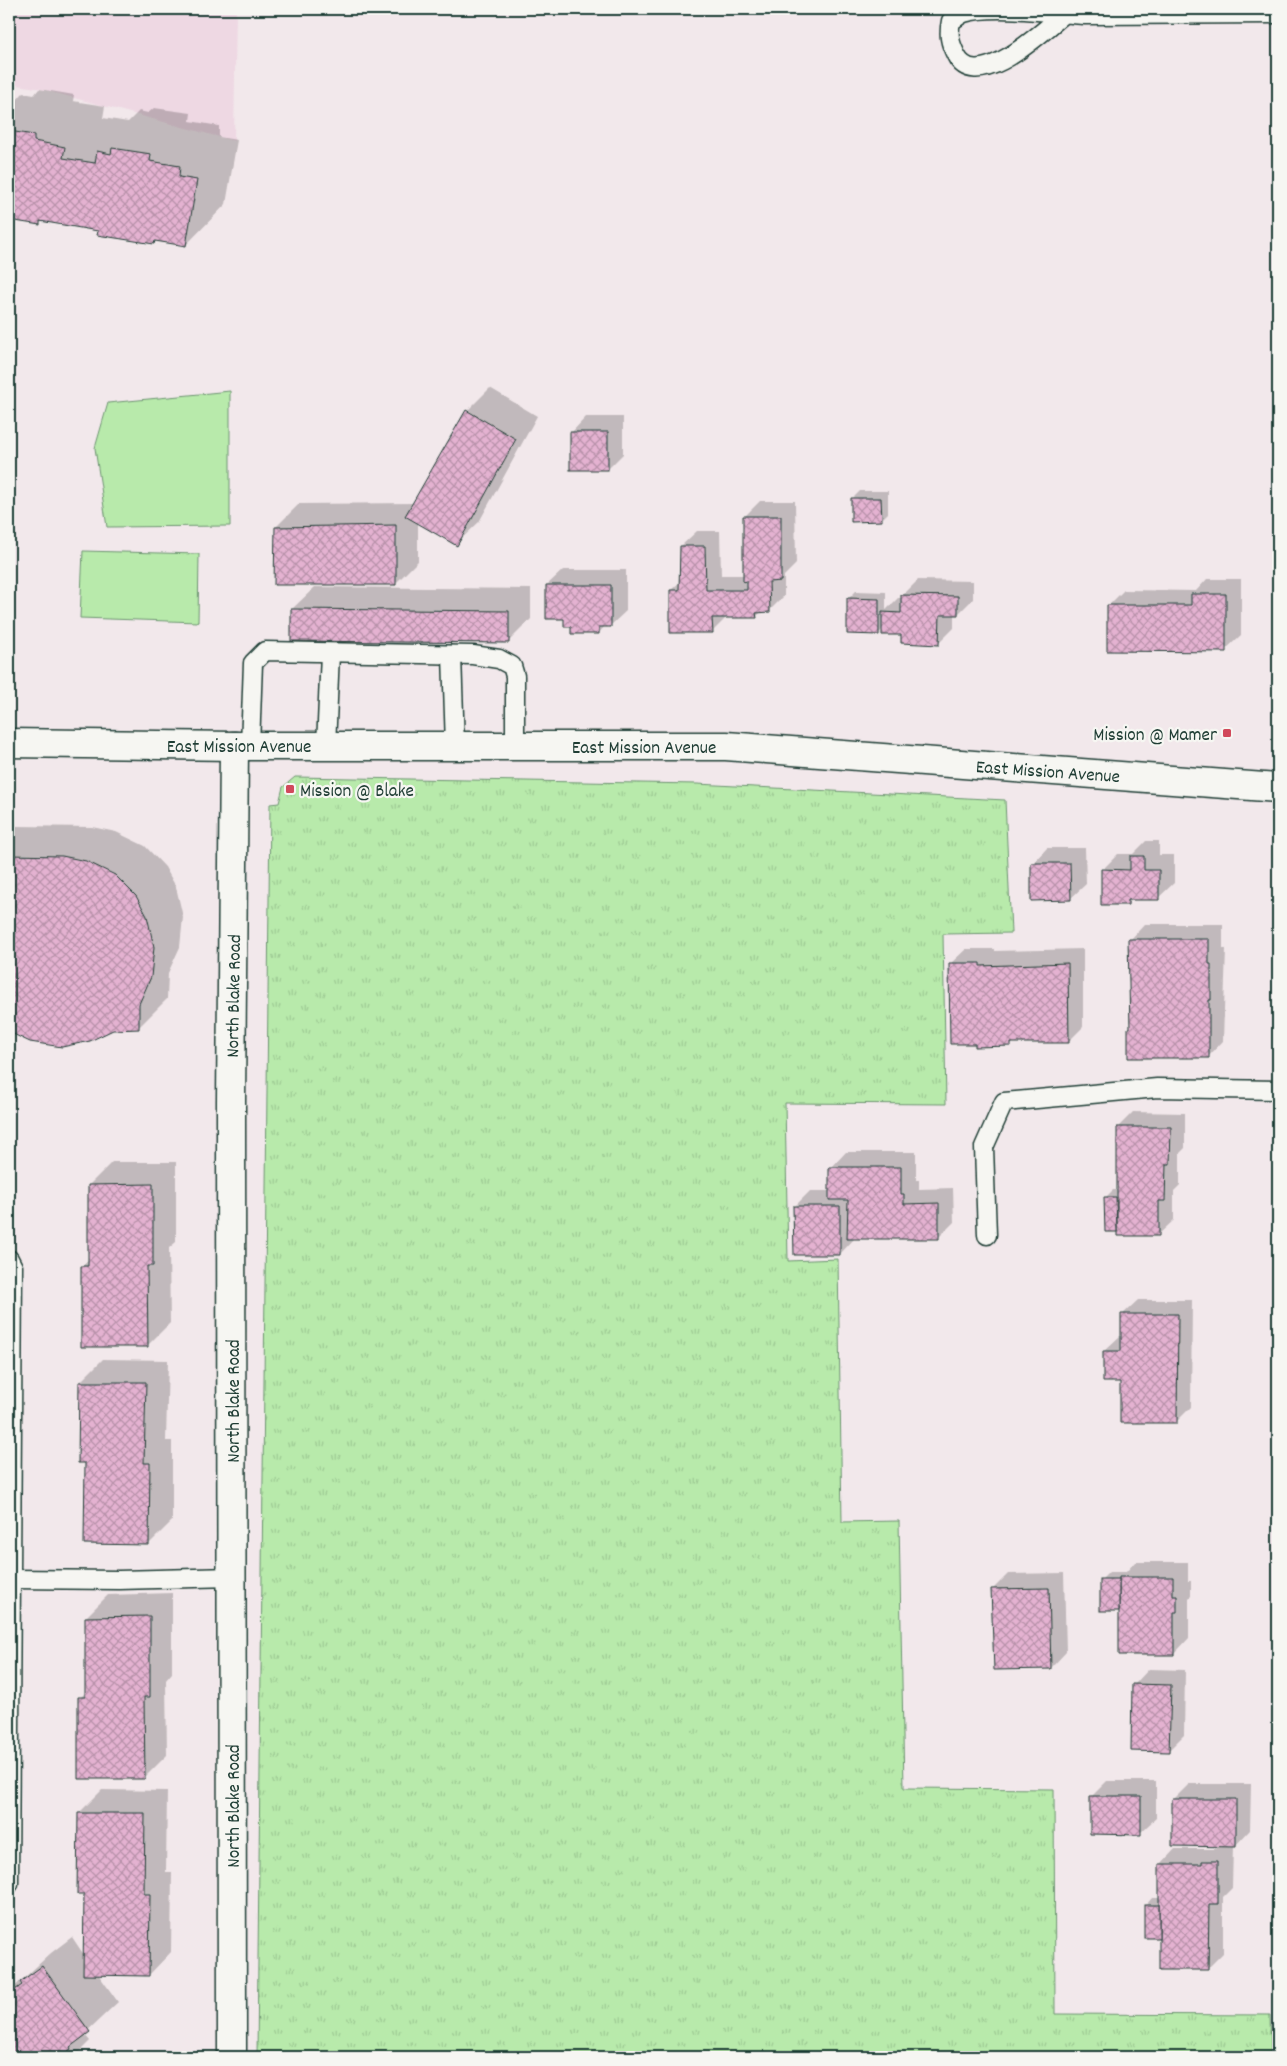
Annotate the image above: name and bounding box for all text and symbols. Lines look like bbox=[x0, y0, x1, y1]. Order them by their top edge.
place label: Mission @ Mamer bbox=[1093, 723, 1217, 750]
marker: Mission @ Mamer bbox=[1221, 727, 1233, 739]
street label: East Mission Avenue bbox=[167, 735, 311, 762]
street label: East Mission Avenue bbox=[572, 736, 716, 763]
street label: East Mission Avenue bbox=[975, 755, 1121, 792]
place label: Mission @ Blake bbox=[300, 779, 414, 806]
marker: Mission @ Blake bbox=[284, 783, 296, 795]
street label: North Blake Road bbox=[221, 934, 250, 1058]
street label: North Blake Road bbox=[222, 1339, 249, 1463]
street label: North Blake Road bbox=[222, 1744, 249, 1868]

